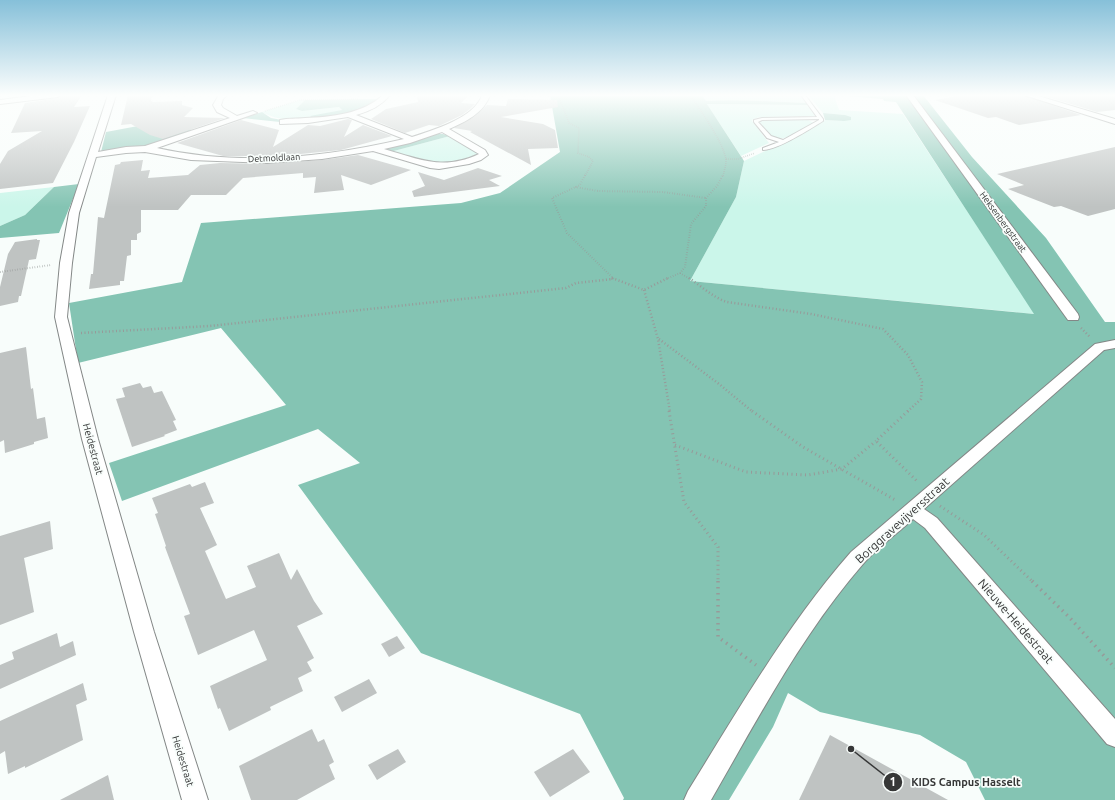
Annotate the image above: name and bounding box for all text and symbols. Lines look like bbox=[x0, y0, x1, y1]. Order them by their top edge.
street label: Detmoldlaan bbox=[248, 152, 300, 164]
street label: Heksenbergstraat bbox=[978, 190, 1029, 255]
street label: Heidestraat bbox=[81, 422, 105, 476]
street label: Borggravevijversstraat bbox=[852, 474, 952, 565]
street label: Nieuwe-Heidestraat bbox=[976, 576, 1056, 666]
street label: Heidestraat bbox=[170, 734, 196, 788]
callout: KIDS Campus Hasselt bbox=[883, 770, 1029, 793]
text: 1 bbox=[890, 775, 896, 788]
text: KIDS Campus Hasselt bbox=[911, 776, 1021, 788]

